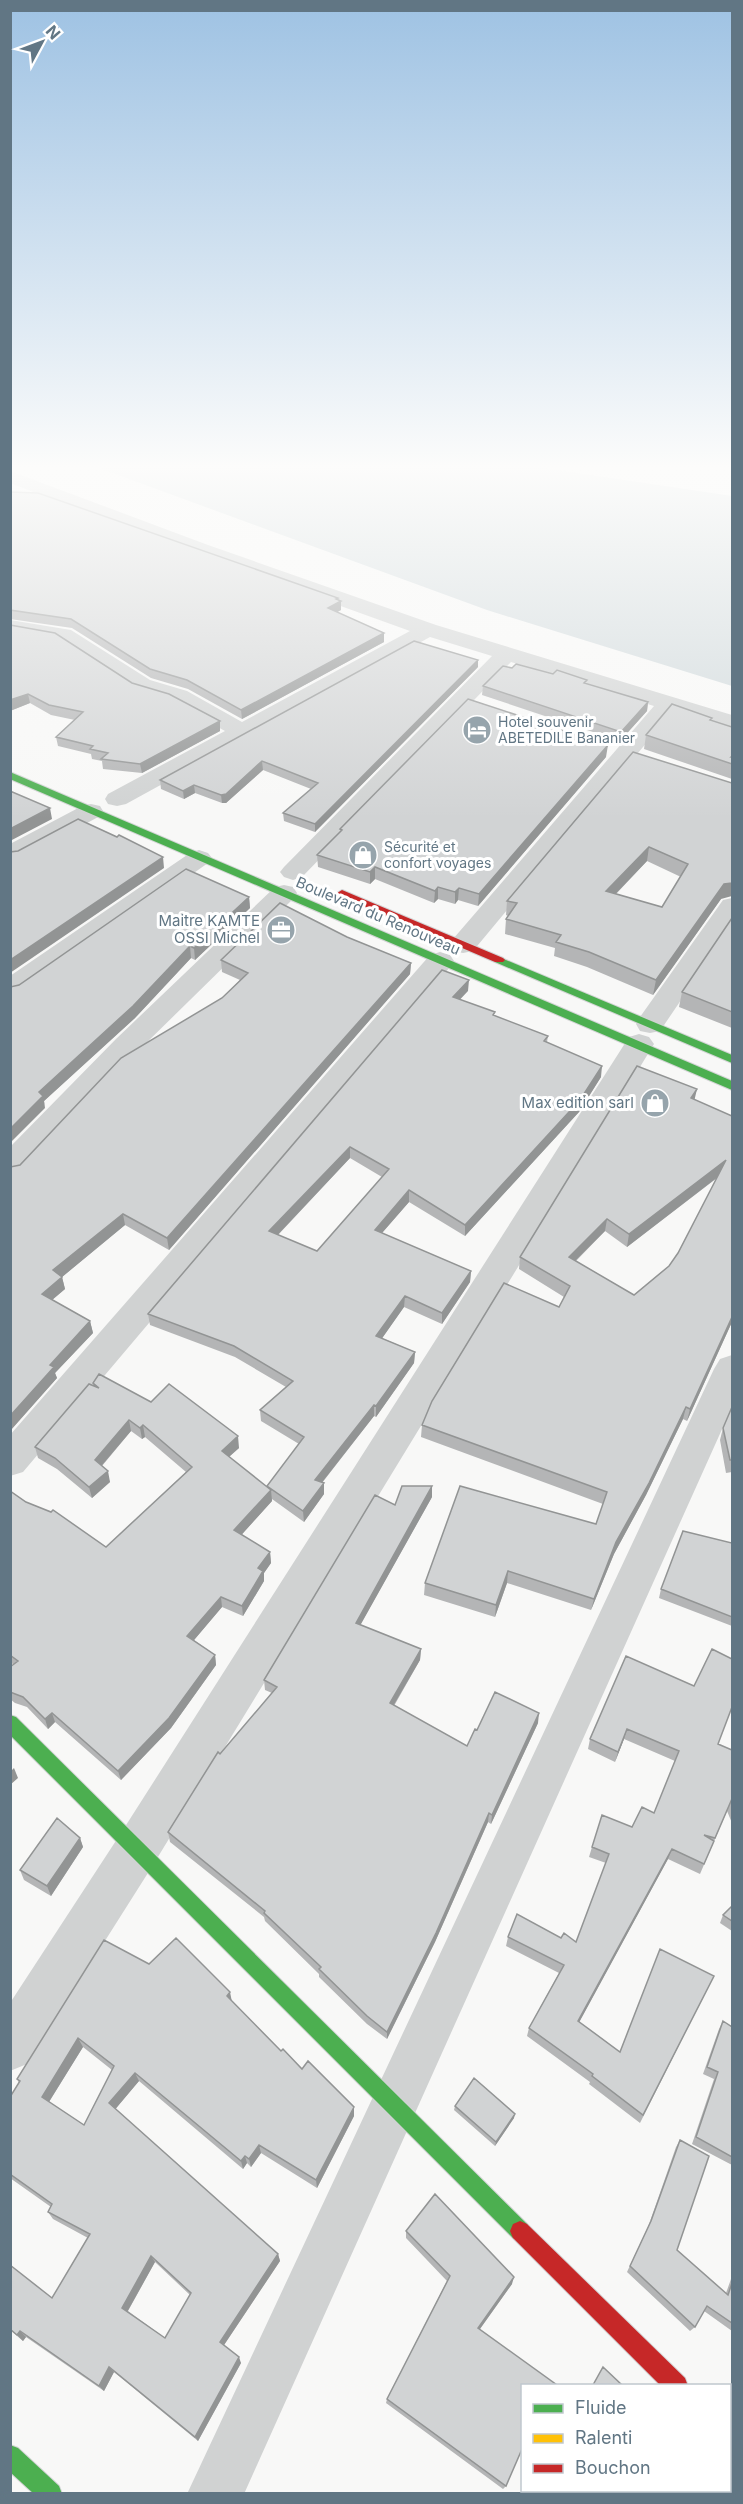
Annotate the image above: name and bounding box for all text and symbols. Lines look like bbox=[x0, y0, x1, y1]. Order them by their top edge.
north arrow bbox=[12, 12, 72, 72]
text: N bbox=[42, 21, 65, 43]
place label: Hotel souvenir ABETEDILE Bananier bbox=[498, 713, 635, 746]
hotel icon: Hotel souvenir ABETEDILE Bananier bbox=[461, 714, 493, 746]
place label: Sécurité et confort voyages bbox=[384, 838, 491, 871]
shop icon: Sécurité et confort voyages bbox=[347, 839, 379, 871]
street label: Boulevard du Renouveau bbox=[293, 872, 463, 959]
place label: Maitre KAMTE OSSI Michel bbox=[158, 911, 260, 947]
office icon: Maitre KAMTE OSSI Michel bbox=[265, 914, 297, 946]
shop icon: Max edition sarl bbox=[639, 1087, 671, 1119]
place label: Max edition sarl bbox=[522, 1093, 634, 1112]
legend bbox=[521, 2384, 731, 2492]
text: Fluide bbox=[575, 2397, 627, 2418]
text: Ralenti bbox=[575, 2427, 632, 2448]
text: Bouchon bbox=[575, 2457, 651, 2478]

